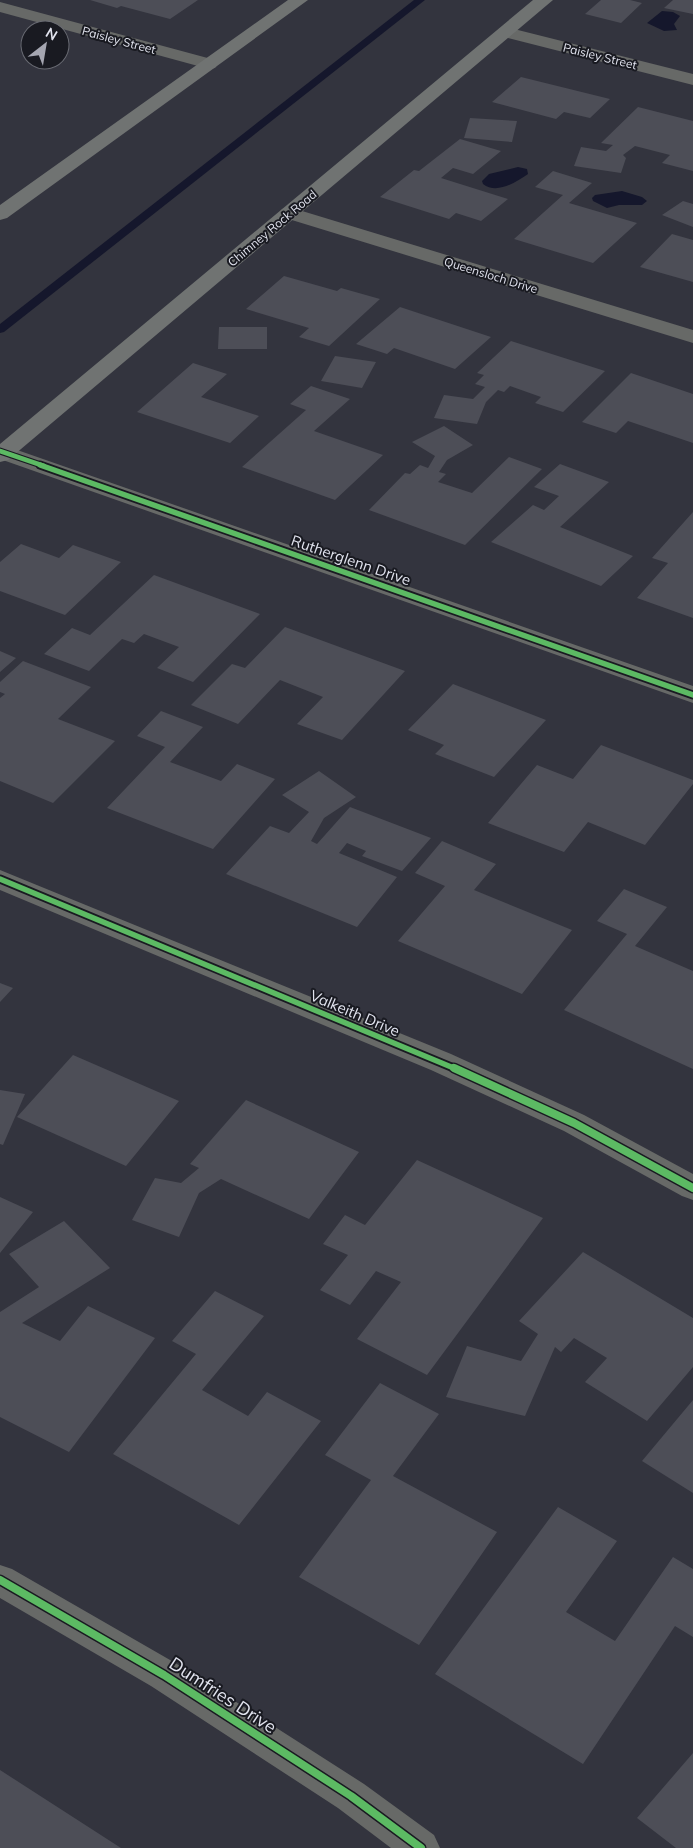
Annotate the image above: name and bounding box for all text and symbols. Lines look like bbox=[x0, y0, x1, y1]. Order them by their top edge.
north arrow bbox=[20, 20, 70, 70]
text: N bbox=[43, 23, 61, 44]
street label: Paisley Street bbox=[81, 23, 157, 57]
street label: Paisley Street bbox=[562, 40, 638, 72]
street label: Chimney Rock Road bbox=[225, 186, 319, 270]
street label: Queensloch Drive bbox=[442, 254, 540, 296]
street label: Rutherglenn Drive bbox=[289, 531, 413, 589]
street label: Valkeith Drive bbox=[307, 986, 403, 1040]
street label: Dumfries Drive bbox=[165, 1652, 281, 1738]

